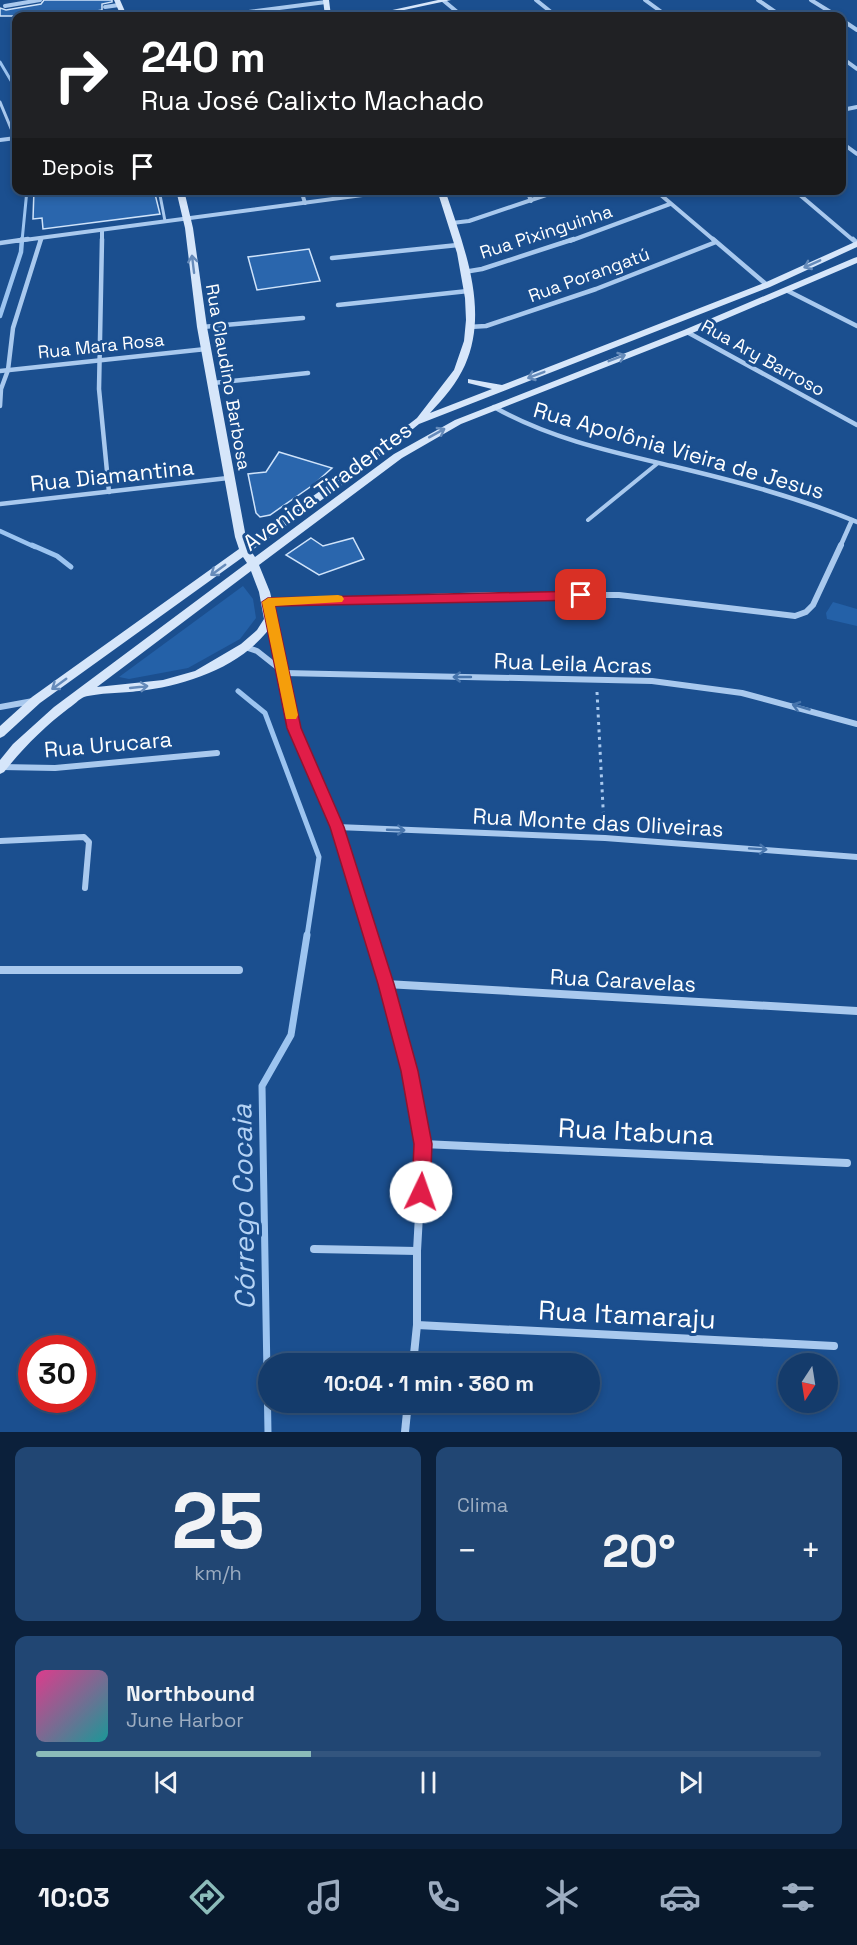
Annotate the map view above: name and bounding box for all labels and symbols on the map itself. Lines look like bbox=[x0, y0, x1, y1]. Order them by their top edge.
street label: Rua Pixinguinha bbox=[477, 199, 615, 264]
street label: Rua Porangatú bbox=[525, 242, 653, 307]
one-way arrow bbox=[187, 254, 198, 274]
one-way arrow bbox=[803, 259, 821, 271]
street label: Rua Claudino Barbosa bbox=[201, 282, 256, 472]
street label: Rua Ary Barroso bbox=[697, 314, 829, 401]
street label: Rua Mara Rosa bbox=[37, 327, 165, 364]
one-way arrow bbox=[607, 352, 626, 363]
one-way arrow bbox=[527, 370, 546, 381]
street label: Rua Apolônia Vieira de Jesus bbox=[530, 395, 828, 505]
street label: Avenida Tiradentes bbox=[237, 415, 417, 557]
one-way arrow bbox=[429, 427, 446, 439]
street label: Rua Diamantina bbox=[29, 452, 196, 498]
one-way arrow bbox=[210, 564, 227, 576]
pin bbox=[555, 569, 606, 620]
street label: Rua Leila Acras bbox=[493, 646, 653, 680]
one-way arrow bbox=[452, 671, 472, 683]
one-way arrow bbox=[52, 678, 68, 690]
one-way arrow bbox=[129, 681, 148, 692]
one-way arrow bbox=[792, 701, 811, 712]
street label: Rua Urucara bbox=[43, 724, 174, 764]
street label: Rua Monte das Oliveiras bbox=[472, 801, 724, 843]
one-way arrow bbox=[385, 824, 405, 835]
one-way arrow bbox=[748, 843, 767, 854]
street label: Rua Caravelas bbox=[549, 962, 697, 998]
water label: Córrego Cocaia bbox=[223, 1103, 263, 1310]
street label: Rua Itabuna bbox=[557, 1110, 715, 1153]
position arrow bbox=[389, 1160, 453, 1224]
street label: Rua Itamaraju bbox=[537, 1292, 717, 1337]
speed limit sign: 30 bbox=[18, 1335, 96, 1413]
north arrow bbox=[778, 1353, 838, 1413]

